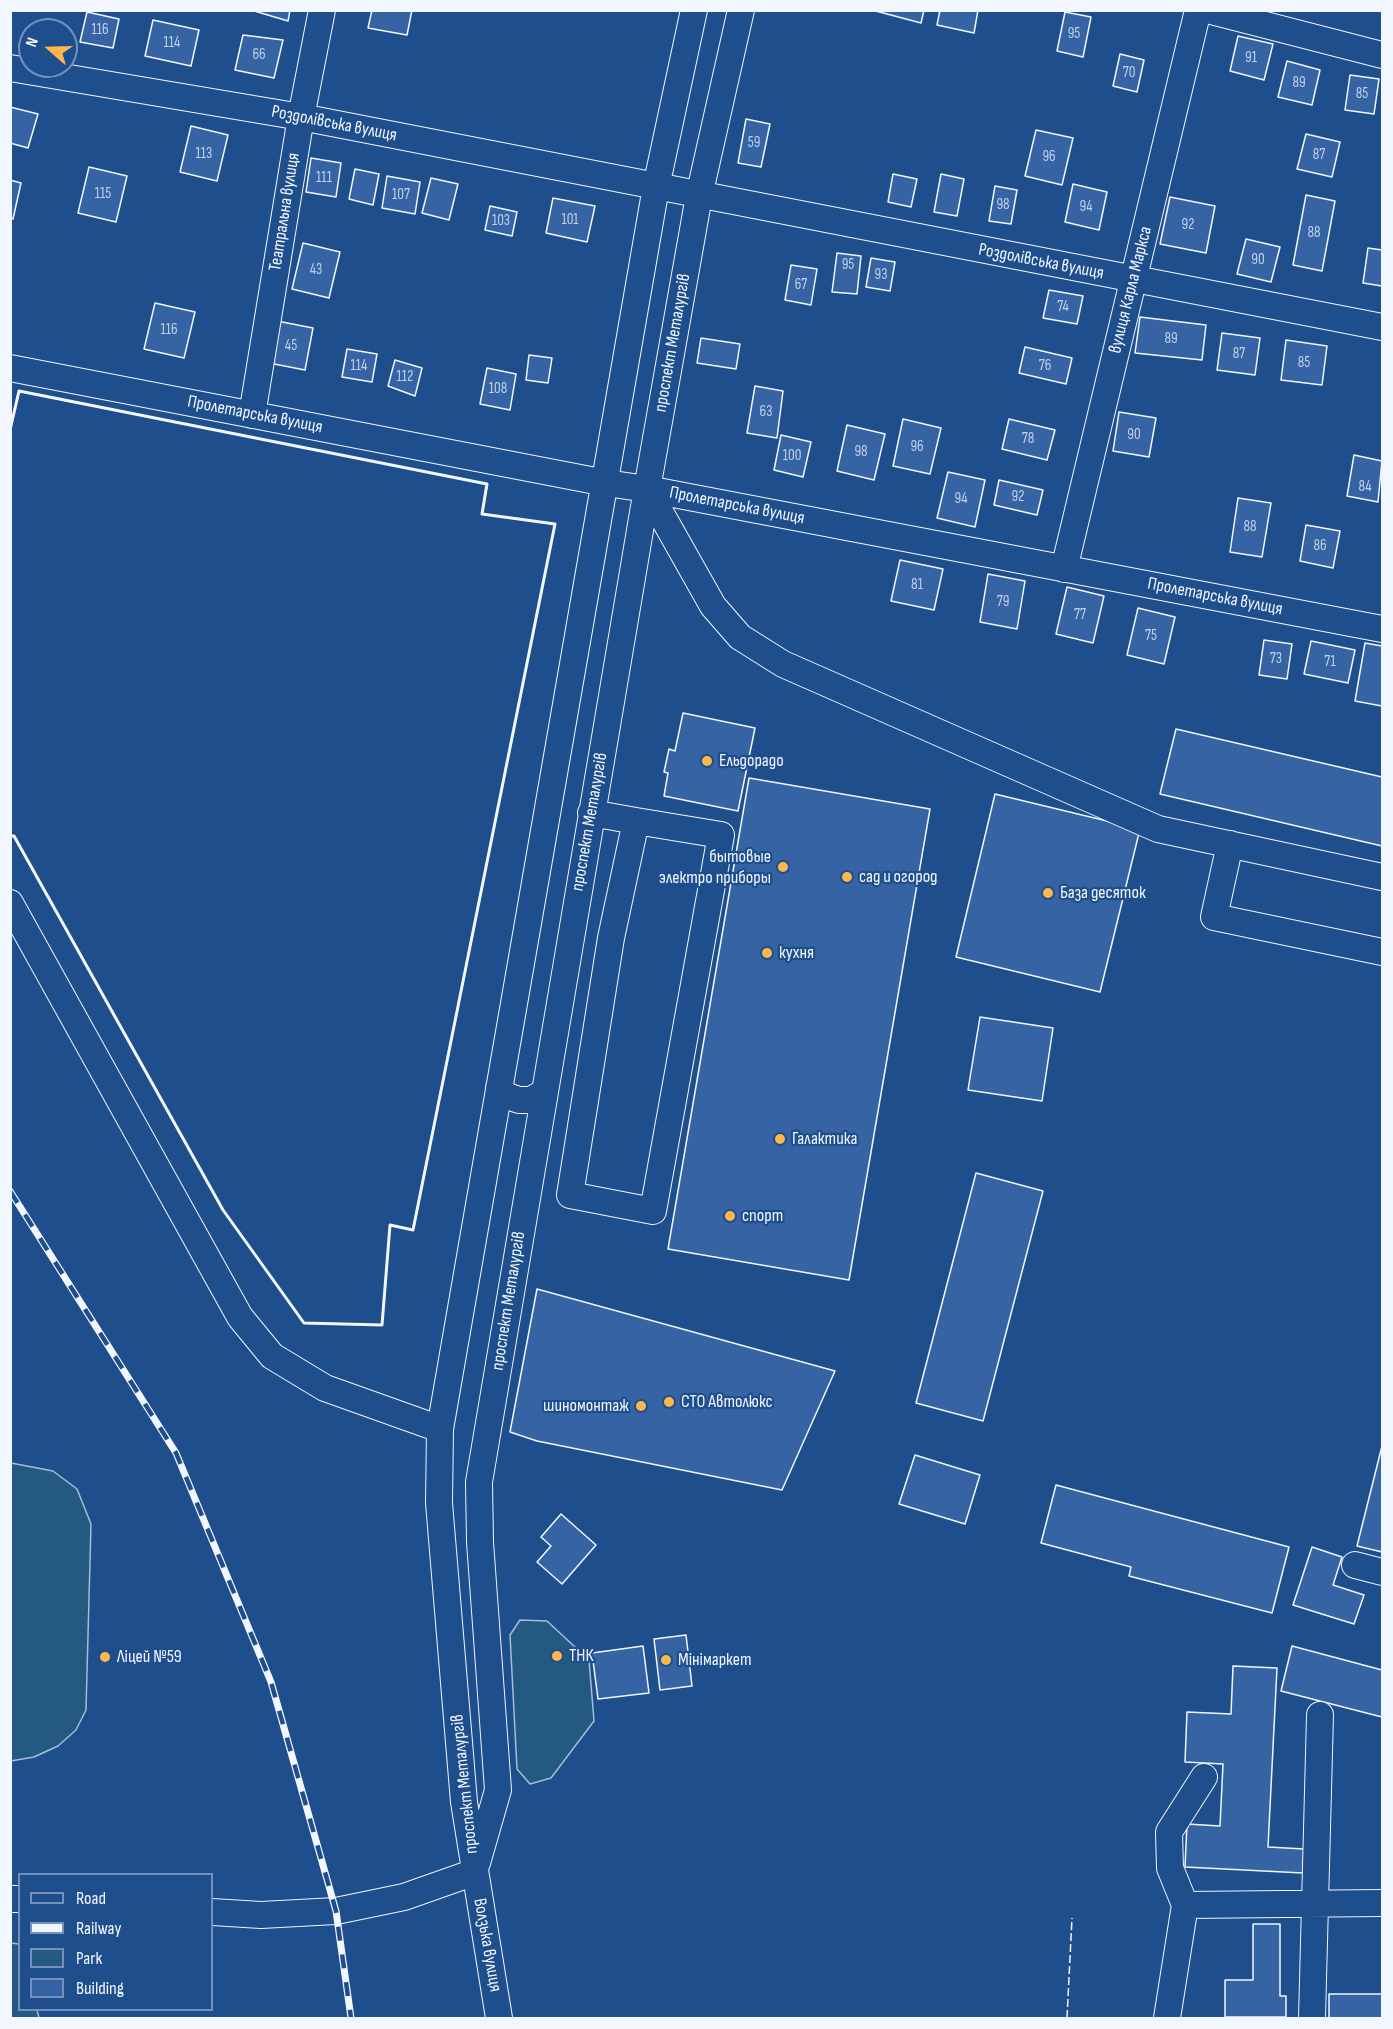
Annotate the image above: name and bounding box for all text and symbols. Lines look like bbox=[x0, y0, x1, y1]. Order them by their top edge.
north arrow bbox=[18, 18, 78, 78]
house number: 116 bbox=[91, 21, 109, 39]
house number: 95 bbox=[1068, 25, 1080, 43]
house number: 114 bbox=[164, 34, 180, 52]
text: N bbox=[22, 35, 43, 50]
house number: 66 bbox=[252, 46, 266, 64]
house number: 91 bbox=[1245, 49, 1257, 67]
house number: 70 bbox=[1123, 64, 1135, 82]
house number: 89 bbox=[1292, 74, 1306, 92]
house number: 85 bbox=[1356, 85, 1368, 103]
street label: Роздолівська вулиця bbox=[269, 101, 399, 147]
house number: 59 bbox=[748, 134, 760, 152]
house number: 113 bbox=[196, 145, 212, 163]
house number: 87 bbox=[1313, 146, 1325, 164]
house number: 96 bbox=[1042, 148, 1056, 166]
street label: Театральна вулиця bbox=[265, 151, 305, 273]
house number: 111 bbox=[316, 169, 332, 187]
house number: 115 bbox=[95, 185, 111, 203]
house number: 107 bbox=[392, 186, 410, 204]
house number: 98 bbox=[996, 196, 1010, 214]
house number: 94 bbox=[1080, 198, 1092, 216]
house number: 101 bbox=[561, 211, 579, 229]
house number: 103 bbox=[492, 212, 510, 230]
house number: 92 bbox=[1182, 216, 1194, 234]
street label: вулиця Карла Маркса bbox=[1105, 224, 1157, 356]
house number: 88 bbox=[1307, 224, 1321, 242]
street label: Роздолівська вулиця bbox=[976, 239, 1106, 285]
house number: 90 bbox=[1251, 251, 1265, 269]
house number: 95 bbox=[842, 256, 854, 274]
house number: 43 bbox=[310, 261, 322, 279]
house number: 93 bbox=[875, 266, 887, 284]
street label: проспект Металургів bbox=[650, 272, 696, 414]
house number: 67 bbox=[795, 276, 807, 294]
house number: 74 bbox=[1057, 298, 1069, 316]
house number: 116 bbox=[160, 321, 178, 339]
house number: 89 bbox=[1164, 330, 1178, 348]
house number: 45 bbox=[285, 337, 297, 355]
house number: 87 bbox=[1233, 345, 1245, 363]
house number: 85 bbox=[1298, 354, 1310, 372]
house number: 114 bbox=[351, 357, 367, 375]
house number: 76 bbox=[1039, 357, 1051, 375]
house number: 112 bbox=[397, 368, 413, 386]
house number: 108 bbox=[489, 380, 507, 398]
street label: Пролетарська вулиця bbox=[186, 391, 324, 439]
house number: 63 bbox=[760, 403, 772, 421]
house number: 90 bbox=[1127, 426, 1141, 444]
house number: 78 bbox=[1022, 430, 1034, 448]
house number: 96 bbox=[910, 438, 924, 456]
house number: 98 bbox=[854, 443, 868, 461]
house number: 100 bbox=[783, 447, 801, 465]
house number: 84 bbox=[1358, 478, 1372, 496]
street label: Пролетарська вулиця bbox=[668, 482, 806, 530]
house number: 92 bbox=[1012, 488, 1024, 506]
house number: 94 bbox=[955, 490, 967, 508]
house number: 88 bbox=[1243, 518, 1257, 536]
house number: 86 bbox=[1313, 537, 1327, 555]
street label: Пролетарська вулиця bbox=[1146, 573, 1284, 621]
house number: 81 bbox=[911, 576, 923, 594]
house number: 79 bbox=[997, 593, 1009, 611]
house number: 77 bbox=[1074, 606, 1086, 624]
house number: 75 bbox=[1145, 627, 1157, 645]
house number: 73 bbox=[1270, 650, 1282, 668]
house number: 71 bbox=[1324, 653, 1336, 671]
place label: Ельдорадо bbox=[719, 750, 784, 772]
street label: проспект Металургів bbox=[567, 751, 613, 893]
marker: Ельдорадо bbox=[700, 754, 714, 768]
place label: бытовые электро приборы bbox=[659, 846, 771, 888]
marker: бытовые электро приборы bbox=[776, 860, 790, 874]
place label: сад и огород bbox=[859, 866, 938, 888]
marker: сад и огород bbox=[840, 870, 854, 884]
place label: База десяток bbox=[1060, 882, 1146, 904]
marker: База десяток bbox=[1041, 886, 1055, 900]
place label: кухня bbox=[779, 942, 814, 964]
marker: кухня bbox=[760, 946, 774, 960]
place label: Галактика bbox=[792, 1128, 857, 1150]
marker: Галактика bbox=[773, 1132, 787, 1146]
place label: спорт bbox=[742, 1205, 783, 1227]
marker: спорт bbox=[723, 1209, 737, 1223]
street label: проспект Металургів bbox=[487, 1230, 531, 1372]
place label: СТО Автолюкс bbox=[681, 1391, 773, 1413]
place label: шиномонтаж bbox=[543, 1395, 629, 1417]
marker: СТО Автолюкс bbox=[662, 1395, 676, 1409]
marker: шиномонтаж bbox=[634, 1399, 648, 1413]
place label: ТНК bbox=[569, 1645, 594, 1667]
place label: Ліцей №59 bbox=[117, 1646, 182, 1668]
marker: ТНК bbox=[550, 1649, 564, 1663]
place label: Мінімаркет bbox=[678, 1649, 751, 1671]
marker: Ліцей №59 bbox=[98, 1650, 112, 1664]
marker: Мінімаркет bbox=[659, 1653, 673, 1667]
street label: проспект Металургів bbox=[447, 1713, 483, 1855]
legend bbox=[18, 1873, 213, 2011]
text: Road bbox=[76, 1888, 106, 1909]
street label: Волзька вулиця bbox=[468, 1896, 506, 1994]
text: Railway bbox=[76, 1918, 121, 1939]
text: Park bbox=[76, 1948, 102, 1969]
text: Building bbox=[76, 1978, 124, 1999]

